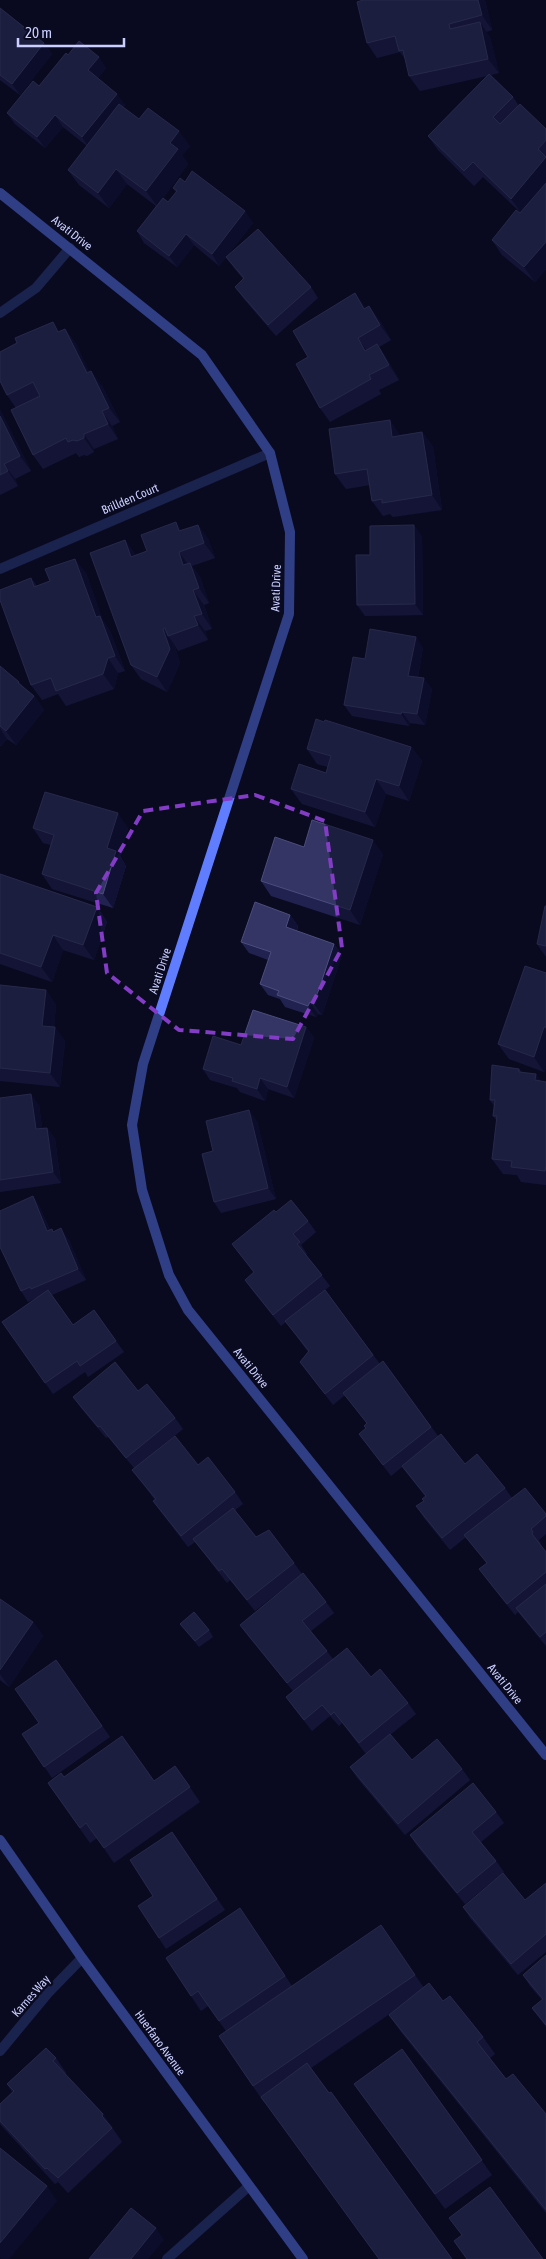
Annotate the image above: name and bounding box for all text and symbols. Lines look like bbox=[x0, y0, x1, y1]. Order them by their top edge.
scale bar bbox=[18, 15, 124, 47]
text: 20 m bbox=[25, 24, 52, 41]
street label: Avati Drive bbox=[49, 213, 95, 253]
street label: Brillden Court bbox=[99, 481, 161, 517]
street label: Avati Drive bbox=[268, 564, 284, 612]
street label: Avati Drive bbox=[146, 946, 174, 996]
street label: Avati Drive bbox=[231, 1345, 271, 1391]
street label: Avati Drive bbox=[485, 1661, 525, 1707]
street label: Karnes Way bbox=[9, 1972, 53, 2020]
street label: Huerfano Avenue bbox=[132, 2008, 188, 2078]

